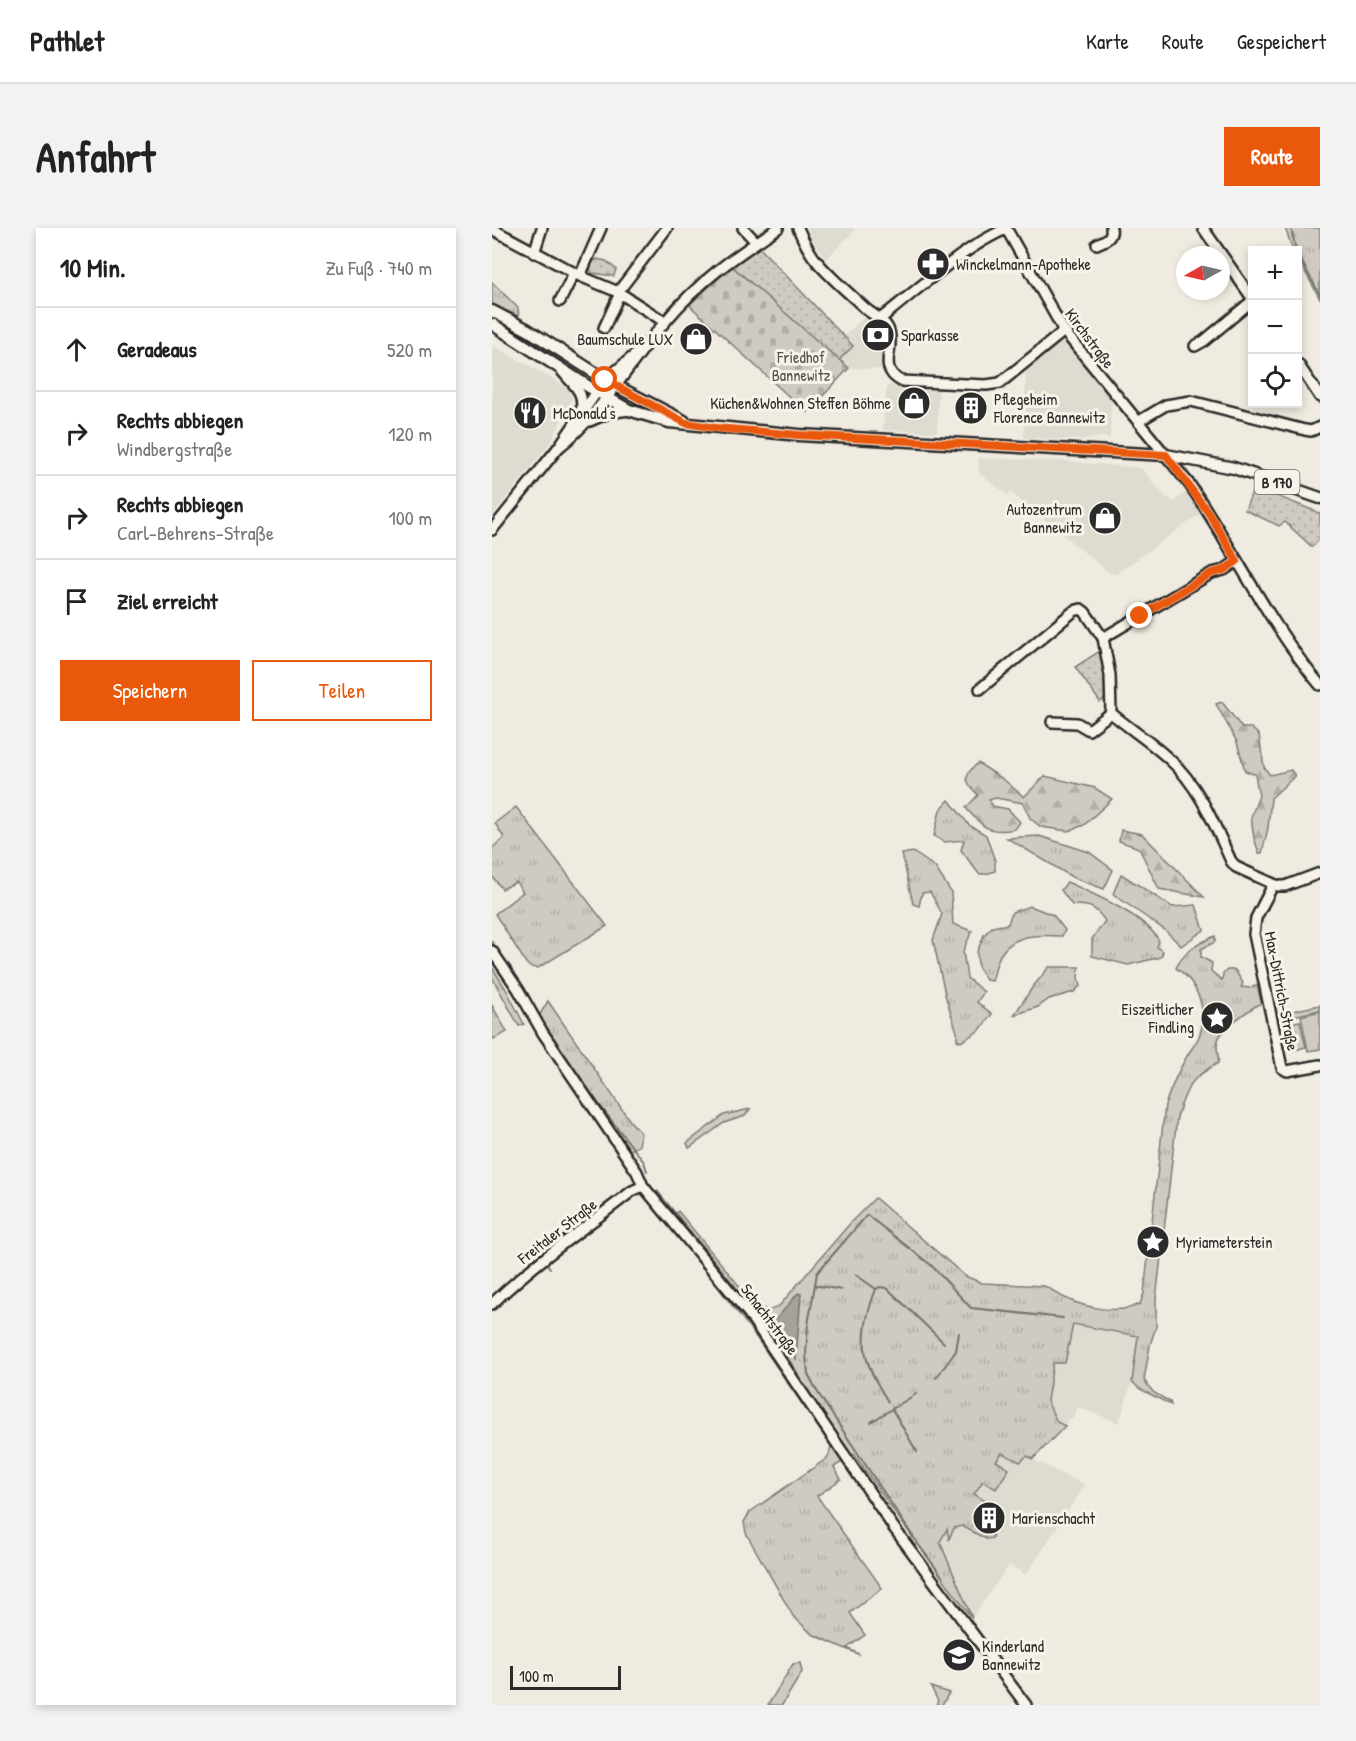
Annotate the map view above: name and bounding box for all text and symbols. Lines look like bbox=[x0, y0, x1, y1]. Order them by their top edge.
text: Pathlet bbox=[30, 22, 104, 60]
text: Karte bbox=[1086, 27, 1129, 56]
text: Route bbox=[1162, 27, 1204, 56]
text: Gespeichert bbox=[1237, 27, 1326, 56]
button: Route bbox=[1224, 127, 1320, 186]
text: Anfahrt bbox=[36, 128, 155, 185]
pharmacy icon: Winckelmann-Apotheke bbox=[915, 246, 951, 282]
north arrow bbox=[1176, 246, 1230, 300]
map controls bbox=[1248, 246, 1302, 408]
button: + bbox=[1248, 246, 1302, 300]
text: 10 Min. bbox=[60, 250, 126, 285]
place label: Winckelmann-Apotheke bbox=[956, 253, 1092, 275]
text: Zu Fuß · 740 m bbox=[325, 254, 432, 281]
button: − bbox=[1248, 300, 1302, 354]
street label: Kirchstraße bbox=[1060, 303, 1120, 373]
bank icon: Sparkasse bbox=[860, 317, 896, 353]
shop icon: Baumschule LUX bbox=[678, 321, 714, 357]
place label: Sparkasse bbox=[901, 324, 960, 346]
place label: Baumschule LUX bbox=[577, 328, 673, 350]
icon: ahead bbox=[60, 333, 93, 366]
text: Geradeaus bbox=[117, 334, 197, 364]
text: 520 m bbox=[387, 336, 432, 363]
park label: Friedhof Bannewitz bbox=[772, 346, 830, 386]
button: locate bbox=[1248, 354, 1302, 408]
route start bbox=[591, 366, 617, 392]
shop icon: Küchen&Wohnen Steffen Böhme bbox=[896, 385, 932, 421]
place label: Pflegeheim Florence Bannewitz bbox=[993, 388, 1105, 428]
building icon: Pflegeheim Florence Bannewitz bbox=[953, 390, 989, 426]
place label: Küchen&Wohnen Steffen Böhme bbox=[710, 392, 892, 414]
restaurant icon: McDonald's bbox=[512, 395, 548, 431]
place label: McDonald's bbox=[553, 402, 616, 424]
text: Rechts abbiegen bbox=[117, 405, 244, 435]
icon: right bbox=[60, 417, 93, 450]
text: 120 m bbox=[388, 420, 432, 447]
text: Windbergstraße bbox=[117, 435, 232, 462]
road number: B 170 bbox=[1254, 470, 1300, 494]
text: Rechts abbiegen bbox=[117, 489, 244, 519]
place label: Autozentrum Bannewitz bbox=[1006, 498, 1082, 538]
shop icon: Autozentrum Bannewitz bbox=[1087, 500, 1123, 536]
icon: right bbox=[60, 501, 93, 534]
text: 100 m bbox=[389, 504, 432, 531]
text: Carl-Behrens-Straße bbox=[117, 519, 274, 546]
icon: arrive bbox=[60, 585, 93, 618]
text: Ziel erreicht bbox=[117, 586, 217, 616]
route end bbox=[1126, 602, 1152, 628]
button: Speichern bbox=[60, 660, 240, 721]
button: Teilen bbox=[252, 660, 432, 721]
street label: Max-Dittrich-Straße bbox=[1260, 930, 1304, 1053]
place label: Eiszeitlicher Findling bbox=[1122, 998, 1194, 1038]
place icon: Eiszeitlicher Findling bbox=[1199, 1000, 1235, 1036]
street label: Freitaler Straße bbox=[512, 1193, 601, 1269]
place icon: Myriameterstein bbox=[1135, 1224, 1171, 1260]
place label: Myriameterstein bbox=[1176, 1231, 1272, 1253]
street label: Schachtstraße bbox=[736, 1279, 804, 1360]
building icon: Marienschacht bbox=[971, 1500, 1007, 1536]
place label: Marienschacht bbox=[1012, 1507, 1095, 1529]
place label: Kinderland Bannewitz bbox=[982, 1635, 1044, 1675]
school or university icon: Kinderland Bannewitz bbox=[941, 1637, 977, 1673]
scale bar bbox=[510, 1663, 621, 1690]
text: 100 m bbox=[519, 1665, 554, 1687]

